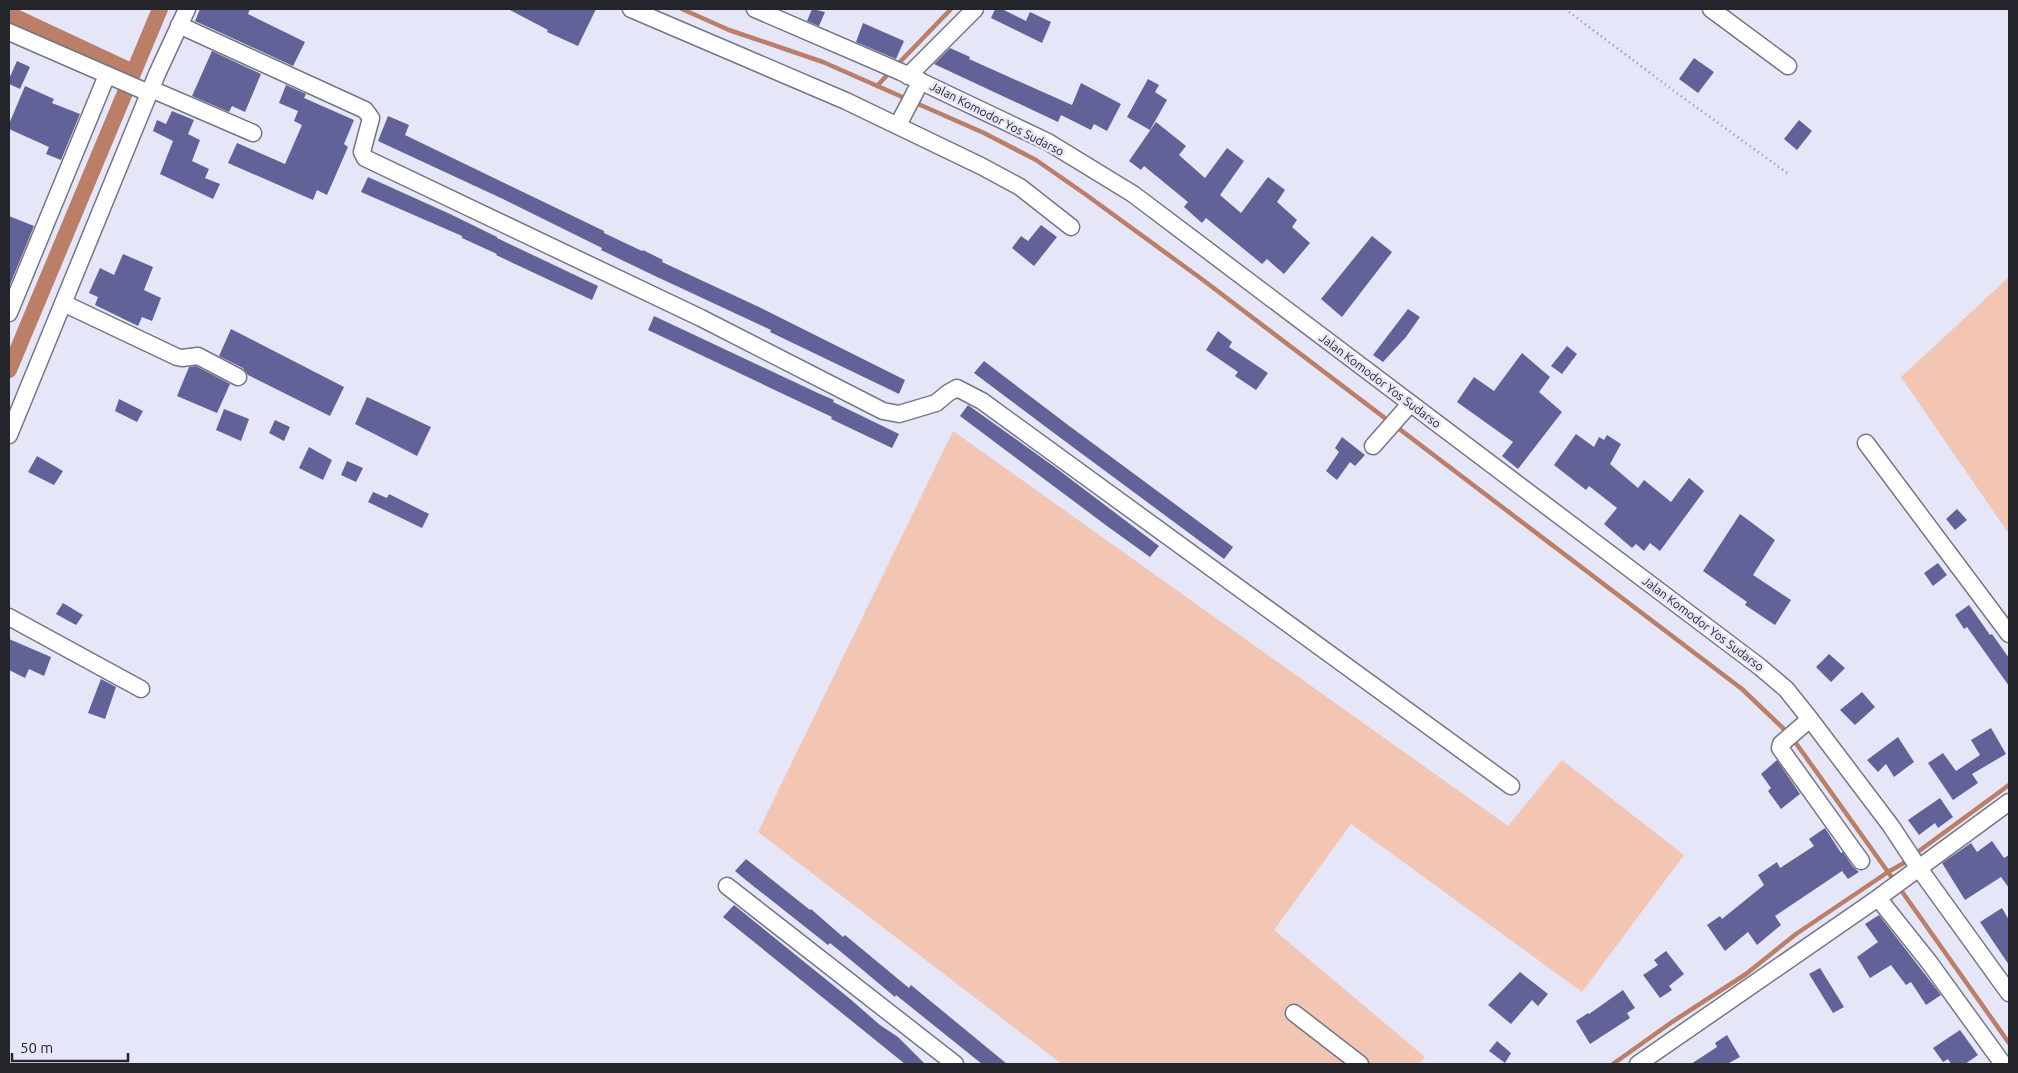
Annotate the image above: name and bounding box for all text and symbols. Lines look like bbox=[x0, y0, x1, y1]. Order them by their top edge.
street label: Jalan Komodor Yos Sudarso bbox=[928, 79, 1066, 158]
street label: Jalan Komodor Yos Sudarso bbox=[1317, 331, 1443, 430]
street label: Jalan Komodor Yos Sudarso bbox=[1640, 574, 1766, 673]
scale bar bbox=[12, 1030, 129, 1062]
text: 50 m bbox=[20, 1039, 53, 1056]

